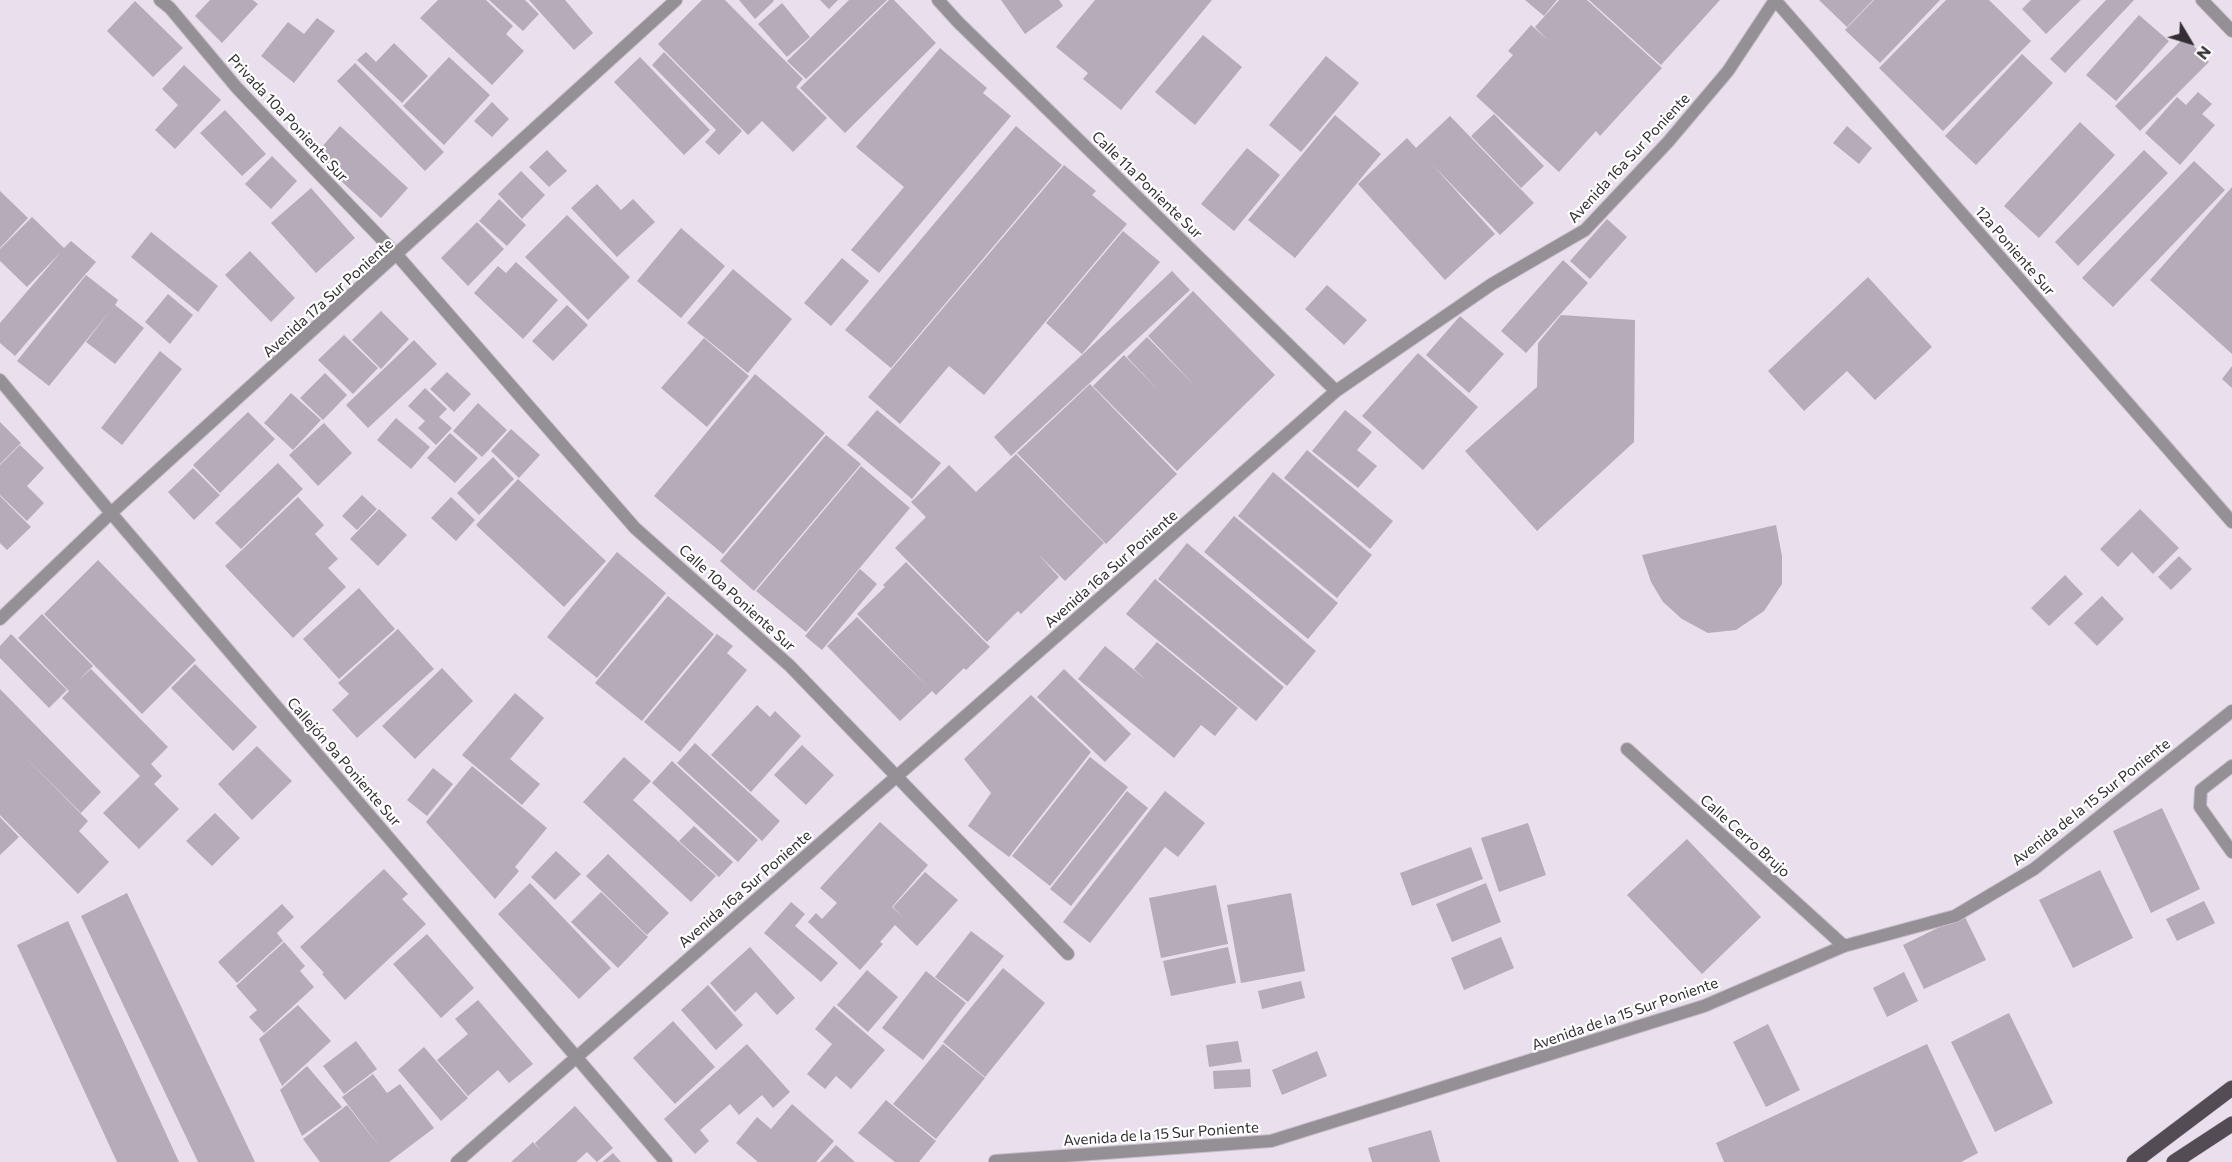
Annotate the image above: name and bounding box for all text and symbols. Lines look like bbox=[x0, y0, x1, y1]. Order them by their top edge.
north arrow bbox=[2160, 12, 2220, 72]
text: N bbox=[2193, 43, 2216, 64]
street label: Privada 10a Poniente Sur bbox=[224, 50, 352, 186]
street label: Avenida 16a Sur Poniente bbox=[1564, 90, 1694, 226]
street label: Calle 11a Poniente Sur bbox=[1088, 127, 1206, 243]
street label: 12a Poniente Sur bbox=[1971, 203, 2059, 299]
street label: Avenida 17a Sur Poniente bbox=[259, 235, 397, 361]
street label: Avenida 16a Sur Poniente bbox=[1041, 506, 1181, 632]
street label: Calle 10a Poniente Sur bbox=[675, 541, 799, 655]
street label: Callejón 9a Poniente Sur bbox=[283, 694, 405, 830]
street label: Avenida de la 15 Sur Poniente bbox=[2008, 735, 2174, 869]
street label: Calle Cerro Brujo bbox=[1696, 791, 1794, 881]
street label: Avenida 16a Sur Poniente bbox=[675, 826, 815, 952]
street label: Avenida de la 15 Sur Poniente bbox=[1529, 974, 1721, 1054]
street label: Avenida de la 15 Sur Poniente bbox=[1063, 1118, 1259, 1150]

